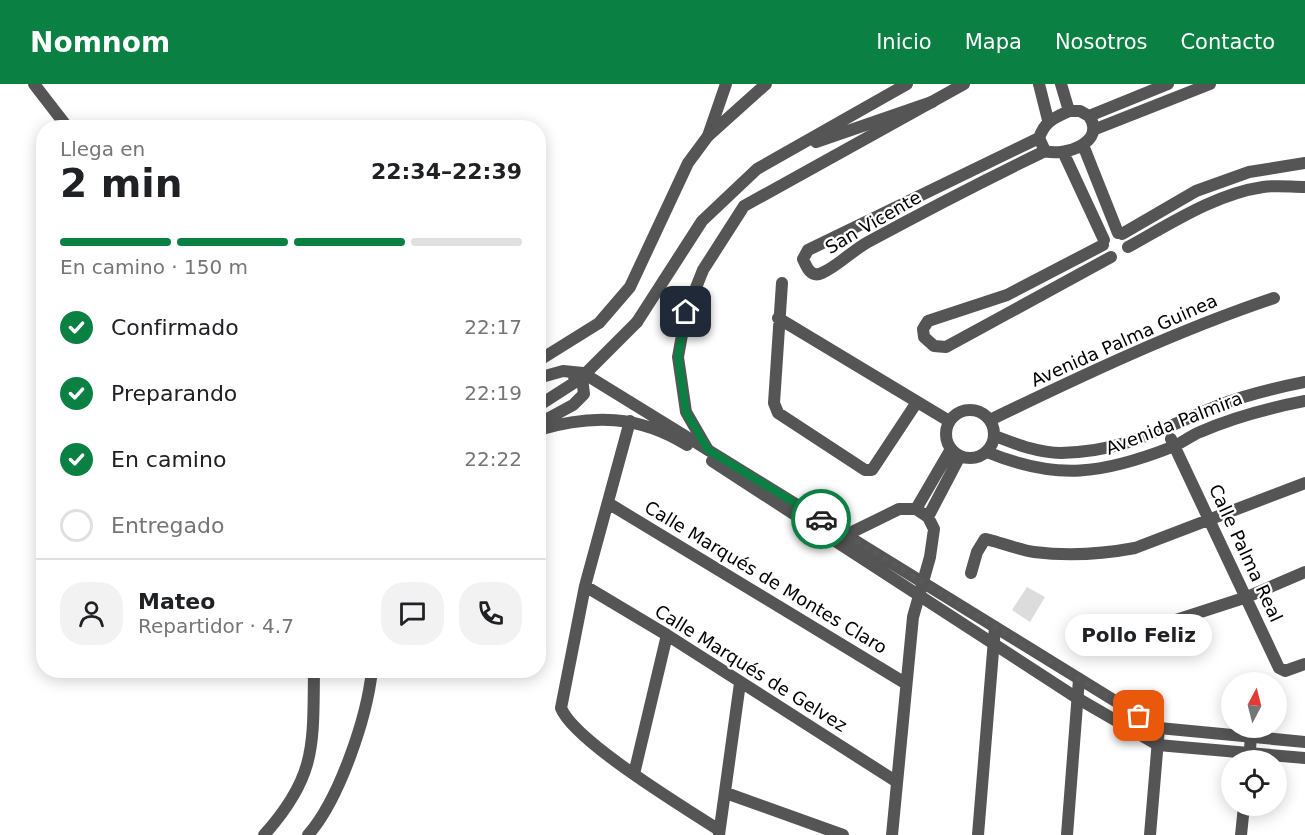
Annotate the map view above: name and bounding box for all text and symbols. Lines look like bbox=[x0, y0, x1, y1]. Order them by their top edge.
text: Nomnom bbox=[30, 26, 170, 59]
text: Inicio bbox=[876, 30, 932, 54]
text: Mapa bbox=[965, 30, 1022, 54]
text: Nosotros bbox=[1055, 30, 1147, 54]
text: Contacto bbox=[1180, 30, 1275, 54]
text: Llega en bbox=[60, 137, 145, 161]
text: 22:34–22:39 bbox=[371, 159, 522, 184]
text: 2 min bbox=[60, 161, 182, 206]
street label: San Vicente bbox=[821, 186, 925, 258]
text: En camino · 150 m bbox=[60, 255, 248, 279]
pin bbox=[660, 286, 711, 337]
street label: Avenida Palma Guinea bbox=[1028, 289, 1220, 391]
icon: home bbox=[669, 295, 702, 328]
icon: check bbox=[60, 311, 93, 344]
text: Confirmado bbox=[111, 315, 239, 340]
text: 22:17 bbox=[464, 315, 522, 339]
icon: check bbox=[60, 377, 93, 410]
text: Preparando bbox=[111, 381, 237, 406]
text: 22:19 bbox=[464, 381, 522, 405]
street label: Avenida Palmira bbox=[1103, 387, 1245, 459]
icon: check bbox=[60, 443, 93, 476]
text: En camino bbox=[111, 447, 226, 472]
text: 22:22 bbox=[464, 447, 522, 471]
street label: Calle Palma Real bbox=[1205, 481, 1287, 625]
courier bbox=[791, 489, 851, 549]
street label: Calle Marqués de Montes Claro bbox=[641, 496, 891, 658]
icon: car bbox=[805, 503, 838, 536]
text: Entregado bbox=[111, 513, 224, 538]
button: person bbox=[60, 582, 123, 645]
button: chat bbox=[381, 582, 444, 645]
button: phone bbox=[459, 582, 522, 645]
text: Mateo bbox=[138, 589, 215, 614]
street label: Calle Marqués de Gelvez bbox=[651, 600, 851, 736]
text: Repartidor · 4.7 bbox=[138, 614, 294, 638]
callout: Pollo Feliz bbox=[1066, 614, 1212, 656]
text: Pollo Feliz bbox=[1081, 623, 1196, 647]
north arrow bbox=[1221, 672, 1287, 738]
map controls bbox=[1221, 672, 1287, 816]
pin bbox=[1113, 690, 1164, 741]
icon: bag bbox=[1122, 699, 1155, 732]
button: locate bbox=[1221, 750, 1287, 816]

